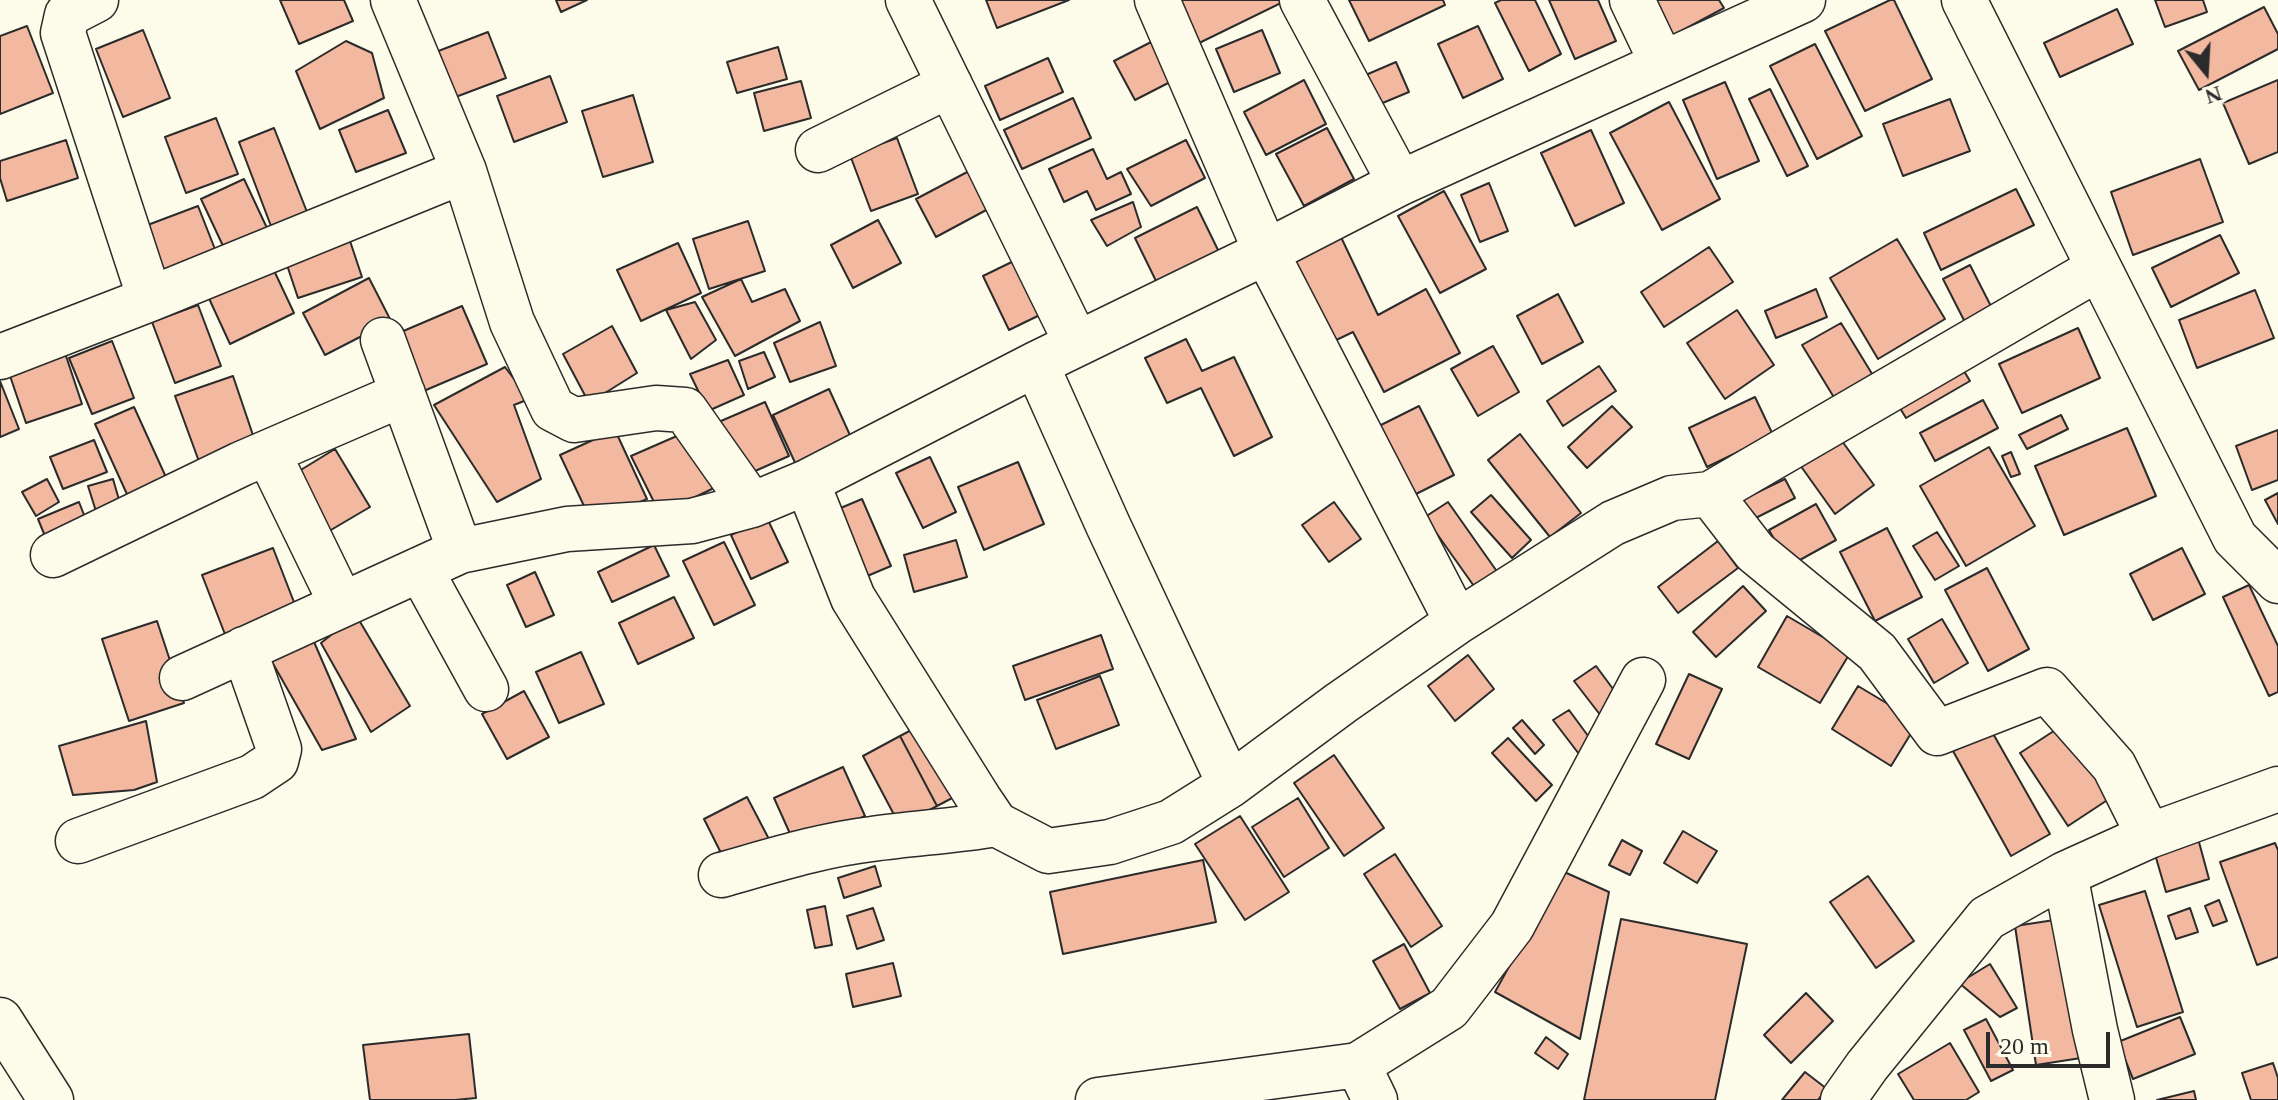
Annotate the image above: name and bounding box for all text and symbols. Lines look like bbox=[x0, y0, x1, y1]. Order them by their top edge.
north arrow bbox=[2166, 32, 2246, 112]
text: N bbox=[2202, 81, 2225, 110]
scale bar bbox=[1990, 1016, 2114, 1066]
text: 20 m bbox=[2000, 1033, 2049, 1059]

